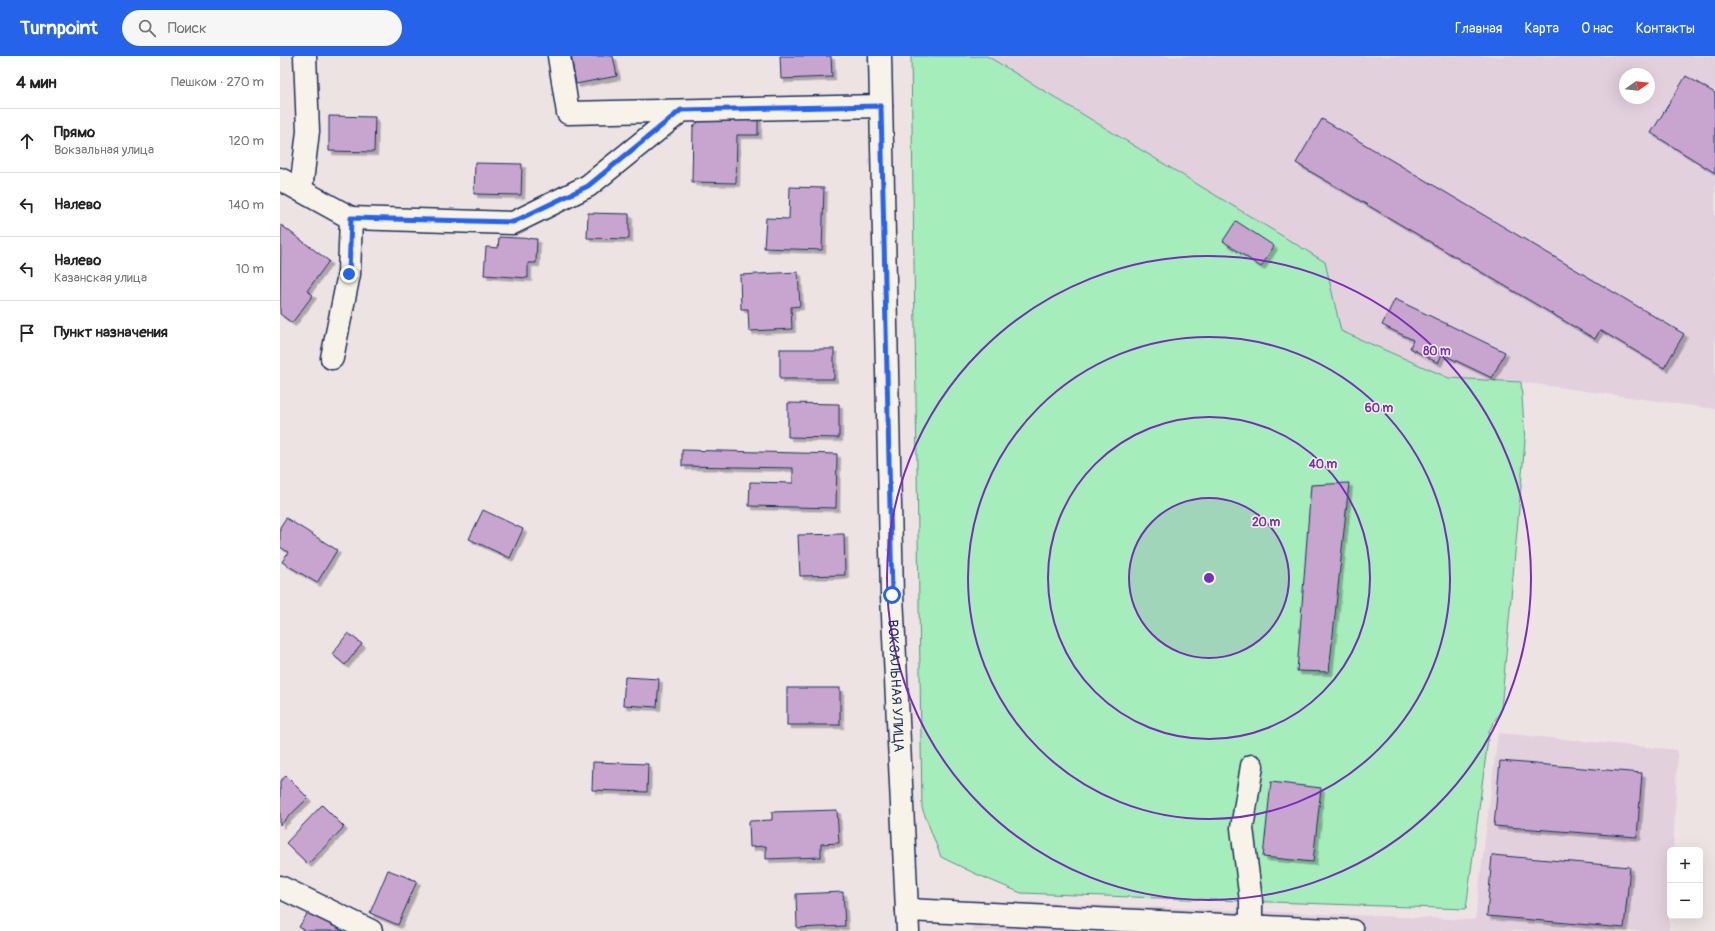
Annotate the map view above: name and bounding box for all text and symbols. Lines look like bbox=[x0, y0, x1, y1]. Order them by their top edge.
search box bbox=[122, 10, 402, 46]
text: Turnpoint bbox=[20, 16, 98, 40]
icon: search bbox=[136, 17, 158, 39]
text: Поиск bbox=[168, 19, 207, 38]
text: Главная bbox=[1455, 20, 1502, 37]
text: Карта bbox=[1524, 20, 1559, 37]
text: О нас bbox=[1581, 20, 1614, 37]
text: Контакты bbox=[1636, 20, 1695, 37]
north arrow bbox=[1619, 68, 1655, 104]
text: 4 мин bbox=[16, 72, 57, 93]
text: Пешком · 270 m bbox=[171, 74, 264, 90]
text: Прямо bbox=[54, 123, 95, 142]
icon: ahead bbox=[16, 130, 38, 152]
text: 120 m bbox=[228, 133, 264, 149]
text: Вокзальная улица bbox=[54, 142, 154, 158]
icon: left bbox=[16, 194, 38, 216]
text: Налево bbox=[54, 195, 101, 214]
text: 140 m bbox=[228, 197, 264, 213]
text: Налево bbox=[54, 251, 101, 270]
icon: left bbox=[16, 258, 38, 280]
text: 10 m bbox=[236, 261, 264, 277]
route end bbox=[340, 265, 358, 283]
text: Казанская улица bbox=[54, 270, 147, 286]
icon: arrive bbox=[16, 322, 38, 344]
text: Пункт назначения bbox=[54, 323, 168, 342]
text: 80 m bbox=[1423, 344, 1451, 359]
text: 60 m bbox=[1365, 401, 1394, 416]
text: 40 m bbox=[1308, 457, 1338, 472]
text: 20 m bbox=[1252, 515, 1280, 530]
centre of rings bbox=[1202, 571, 1216, 585]
route start bbox=[883, 586, 901, 604]
street label: ВОКЗАЛЬНАЯ УЛИЦА bbox=[885, 619, 908, 752]
map controls bbox=[1667, 847, 1703, 919]
button: + bbox=[1667, 847, 1703, 883]
button: − bbox=[1667, 883, 1703, 919]

